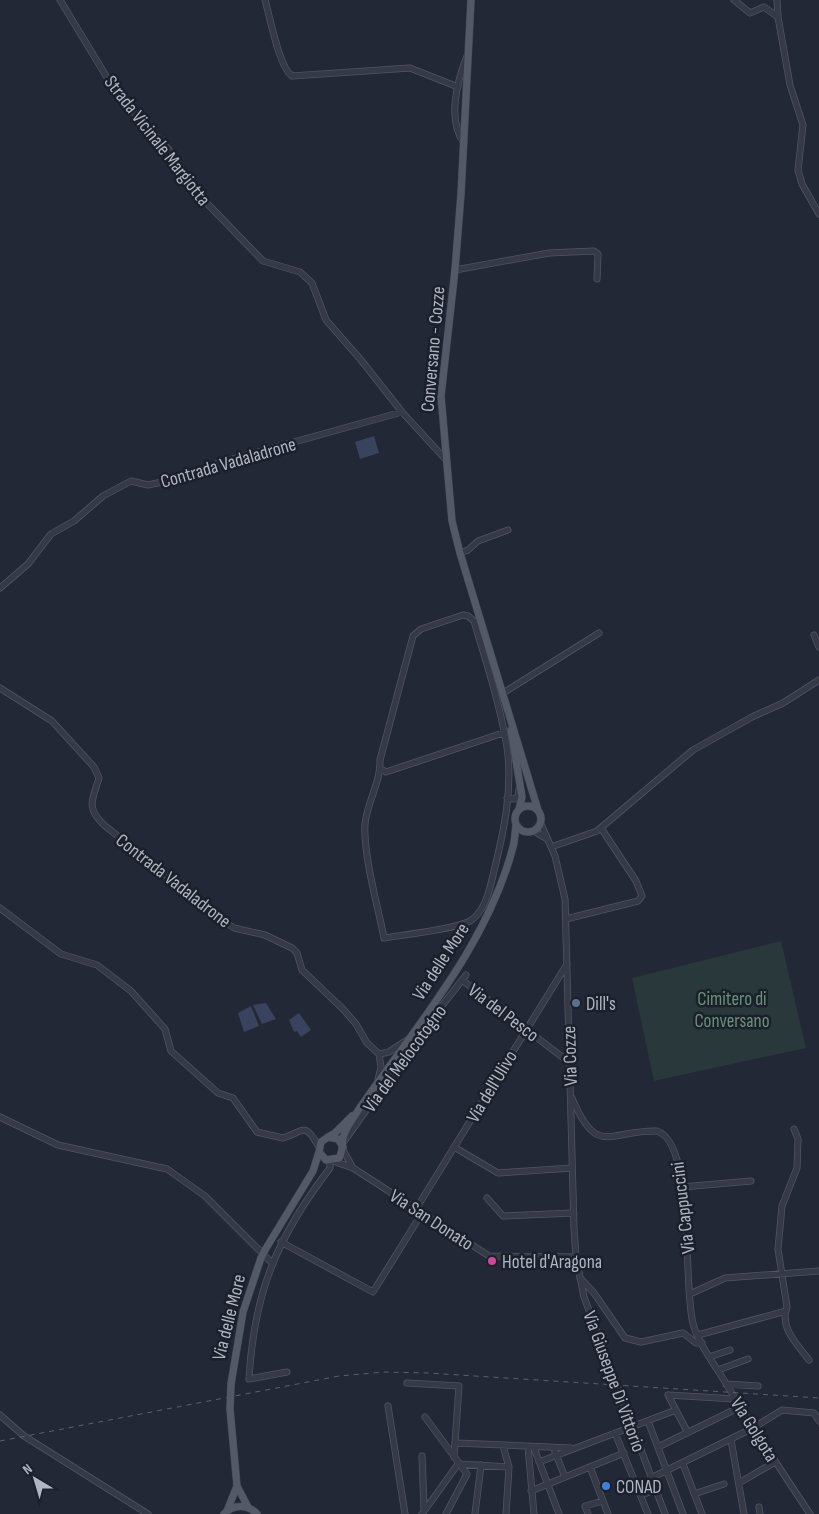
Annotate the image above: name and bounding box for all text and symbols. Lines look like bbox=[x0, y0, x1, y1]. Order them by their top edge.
street label: Strada Vicinale Margiotta bbox=[99, 71, 215, 211]
street label: Conversano - Cozze bbox=[417, 285, 450, 413]
street label: Contrada Vadaladrone bbox=[158, 433, 299, 494]
street label: Contrada Vadaladrone bbox=[111, 829, 235, 933]
street label: Via delle More bbox=[408, 919, 475, 1005]
street label: Via del Pesco bbox=[463, 979, 543, 1047]
park label: Cimitero di Conversano bbox=[694, 988, 770, 1033]
place label: Dill's bbox=[586, 993, 616, 1016]
marker: Dill's bbox=[570, 997, 582, 1009]
street label: Via del Melocotogno bbox=[358, 1001, 452, 1117]
street label: Via Cozze bbox=[558, 1025, 583, 1086]
street label: Via dell'Ulivo bbox=[462, 1047, 523, 1127]
street label: Via Cappuccini bbox=[666, 1160, 701, 1255]
street label: Via San Donato bbox=[385, 1185, 477, 1256]
place label: Hotel d'Aragona bbox=[502, 1251, 602, 1274]
marker: Hotel d'Aragona bbox=[486, 1255, 498, 1267]
street label: Via delle More bbox=[208, 1272, 251, 1363]
street label: Via Giuseppe Di Vittorio bbox=[577, 1308, 650, 1455]
street label: Via Golgota bbox=[725, 1393, 782, 1466]
north arrow bbox=[10, 1454, 60, 1504]
text: N bbox=[19, 1460, 35, 1478]
place label: CONAD bbox=[616, 1476, 662, 1499]
marker: CONAD bbox=[600, 1480, 612, 1492]

